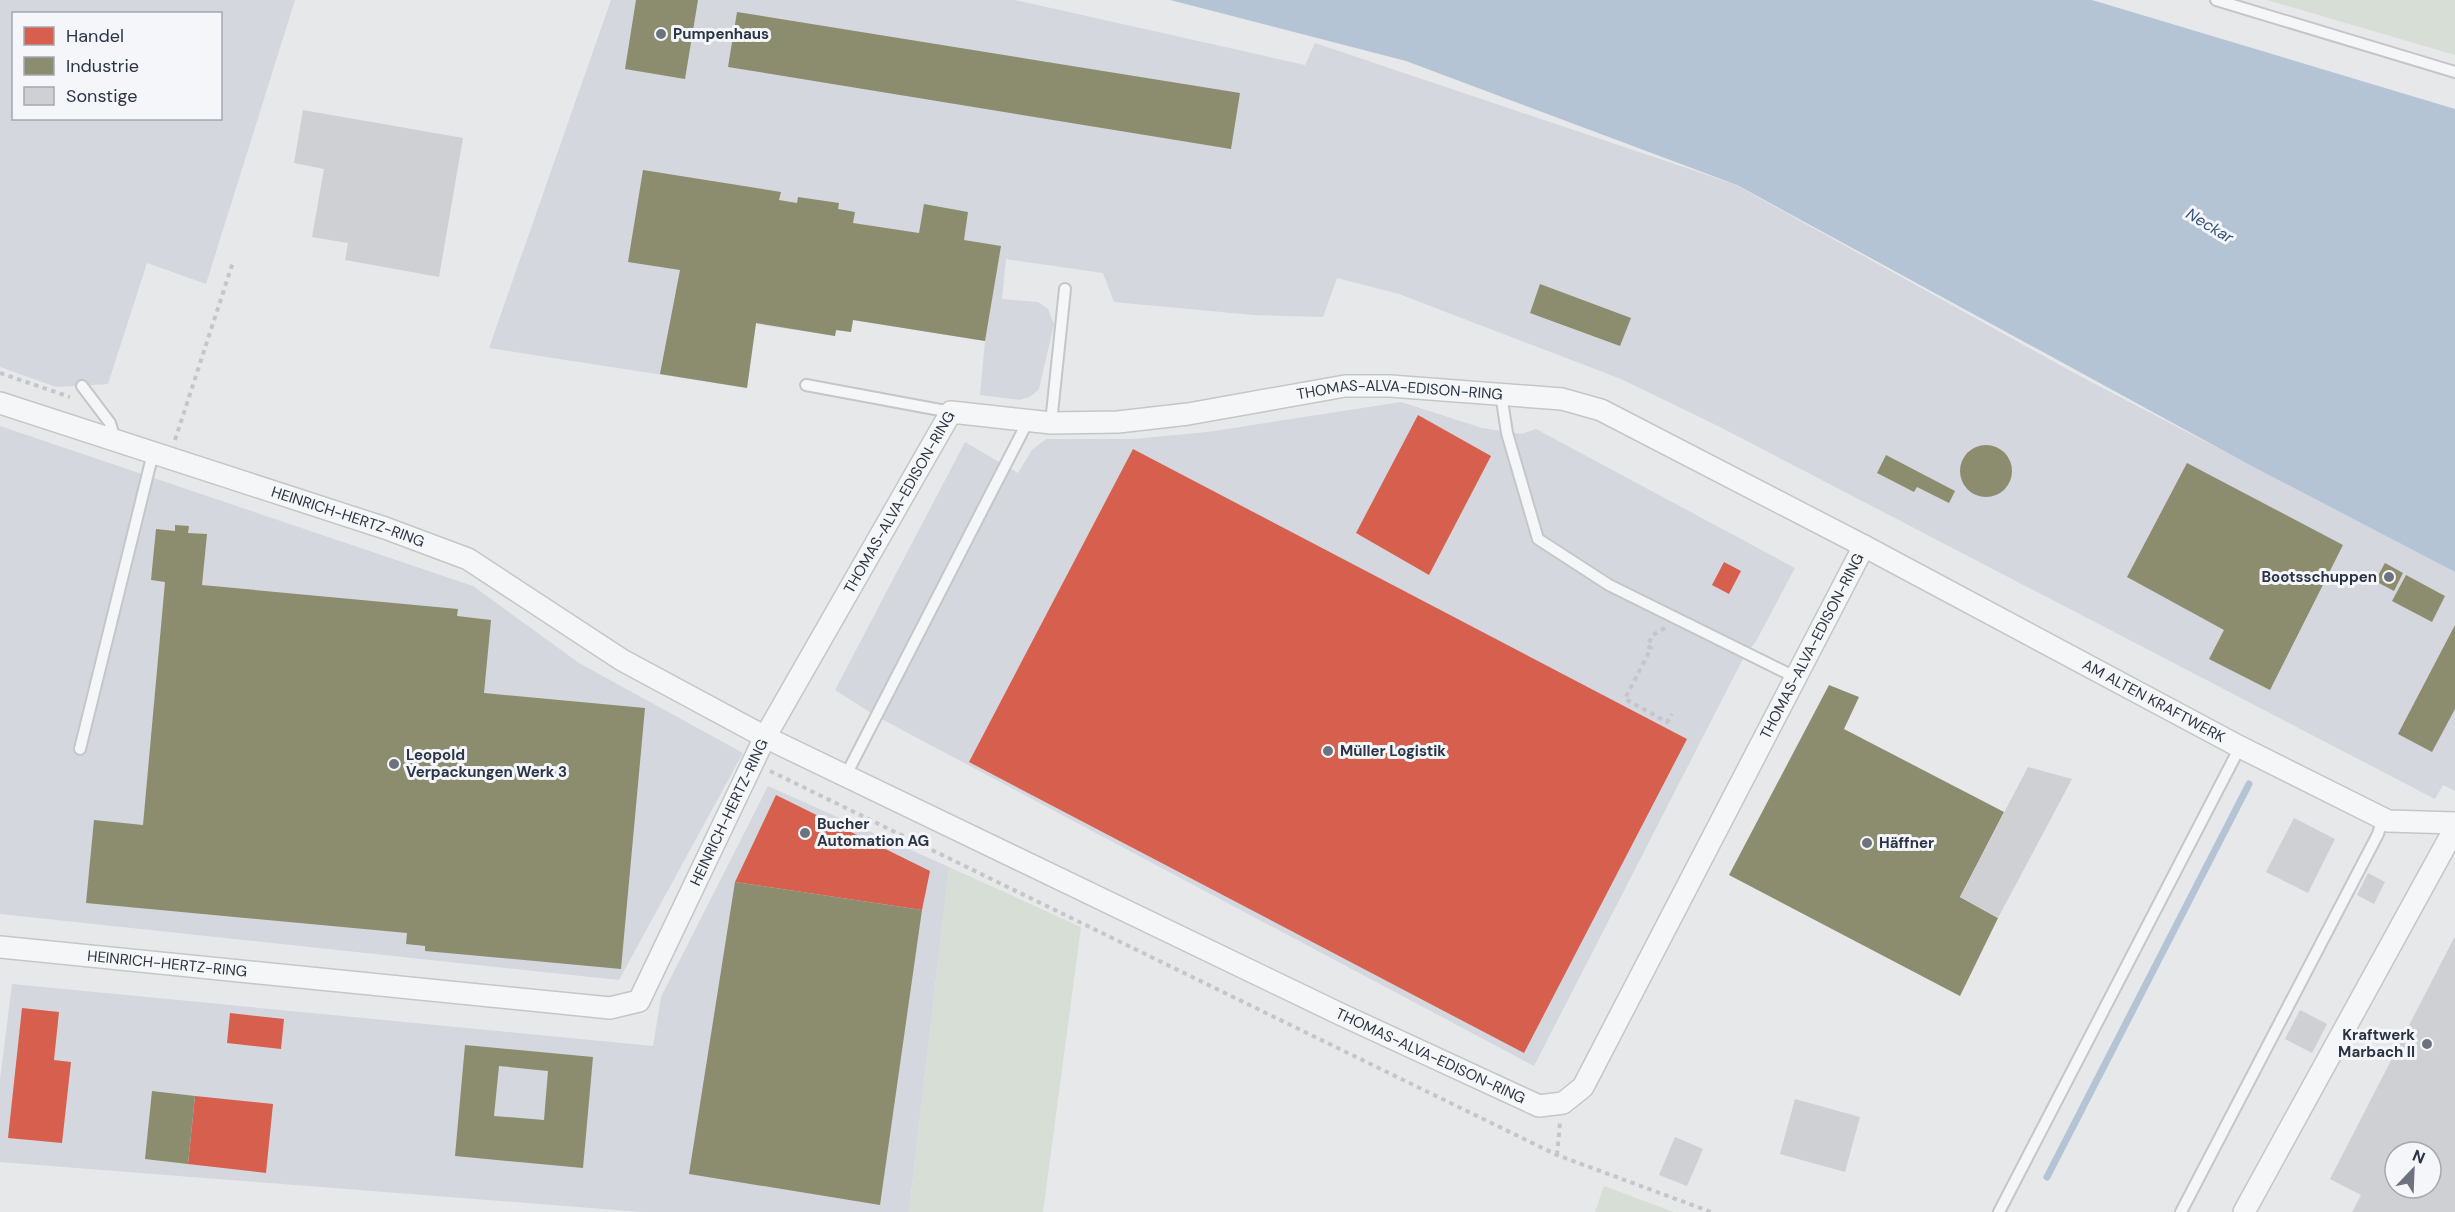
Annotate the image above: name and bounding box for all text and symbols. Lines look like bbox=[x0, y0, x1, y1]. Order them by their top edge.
legend bbox=[12, 12, 222, 120]
text: Handel bbox=[66, 24, 124, 48]
place label: Pumpenhaus bbox=[673, 24, 769, 44]
marker: Pumpenhaus bbox=[654, 27, 668, 41]
text: Industrie bbox=[66, 54, 139, 78]
text: Sonstige bbox=[66, 84, 137, 108]
water label: Neckar bbox=[2182, 203, 2238, 248]
street label: THOMAS-ALVA-EDISON-RING bbox=[1295, 375, 1503, 404]
street label: THOMAS-ALVA-EDISON-RING bbox=[839, 407, 959, 597]
street label: HEINRICH-HERTZ-RING bbox=[269, 482, 427, 552]
street label: THOMAS-ALVA-EDISON-RING bbox=[1755, 550, 1869, 743]
place label: Bootsschuppen bbox=[2261, 567, 2377, 587]
marker: Bootsschuppen bbox=[2382, 570, 2396, 584]
street label: AM ALTEN KRAFTWERK bbox=[2079, 655, 2229, 747]
street label: HEINRICH-HERTZ-RING bbox=[685, 735, 773, 889]
place label: Müller Logistik bbox=[1340, 741, 1446, 761]
marker: Müller Logistik bbox=[1321, 744, 1335, 758]
place label: Leopold Verpackungen Werk 3 bbox=[406, 745, 567, 782]
marker: Leopold Verpackungen Werk 3 bbox=[387, 757, 401, 771]
place label: Bucher Automation AG bbox=[817, 814, 929, 851]
marker: Bucher Automation AG bbox=[798, 826, 812, 840]
place label: Häffner bbox=[1879, 833, 1934, 853]
marker: Häffner bbox=[1860, 836, 1874, 850]
street label: HEINRICH-HERTZ-RING bbox=[86, 946, 248, 982]
street label: THOMAS-ALVA-EDISON-RING bbox=[1332, 1003, 1529, 1108]
place label: Kraftwerk Marbach II bbox=[2338, 1025, 2415, 1062]
marker: Kraftwerk Marbach II bbox=[2420, 1037, 2434, 1051]
north arrow bbox=[2383, 1140, 2443, 1200]
text: N bbox=[2409, 1145, 2428, 1169]

